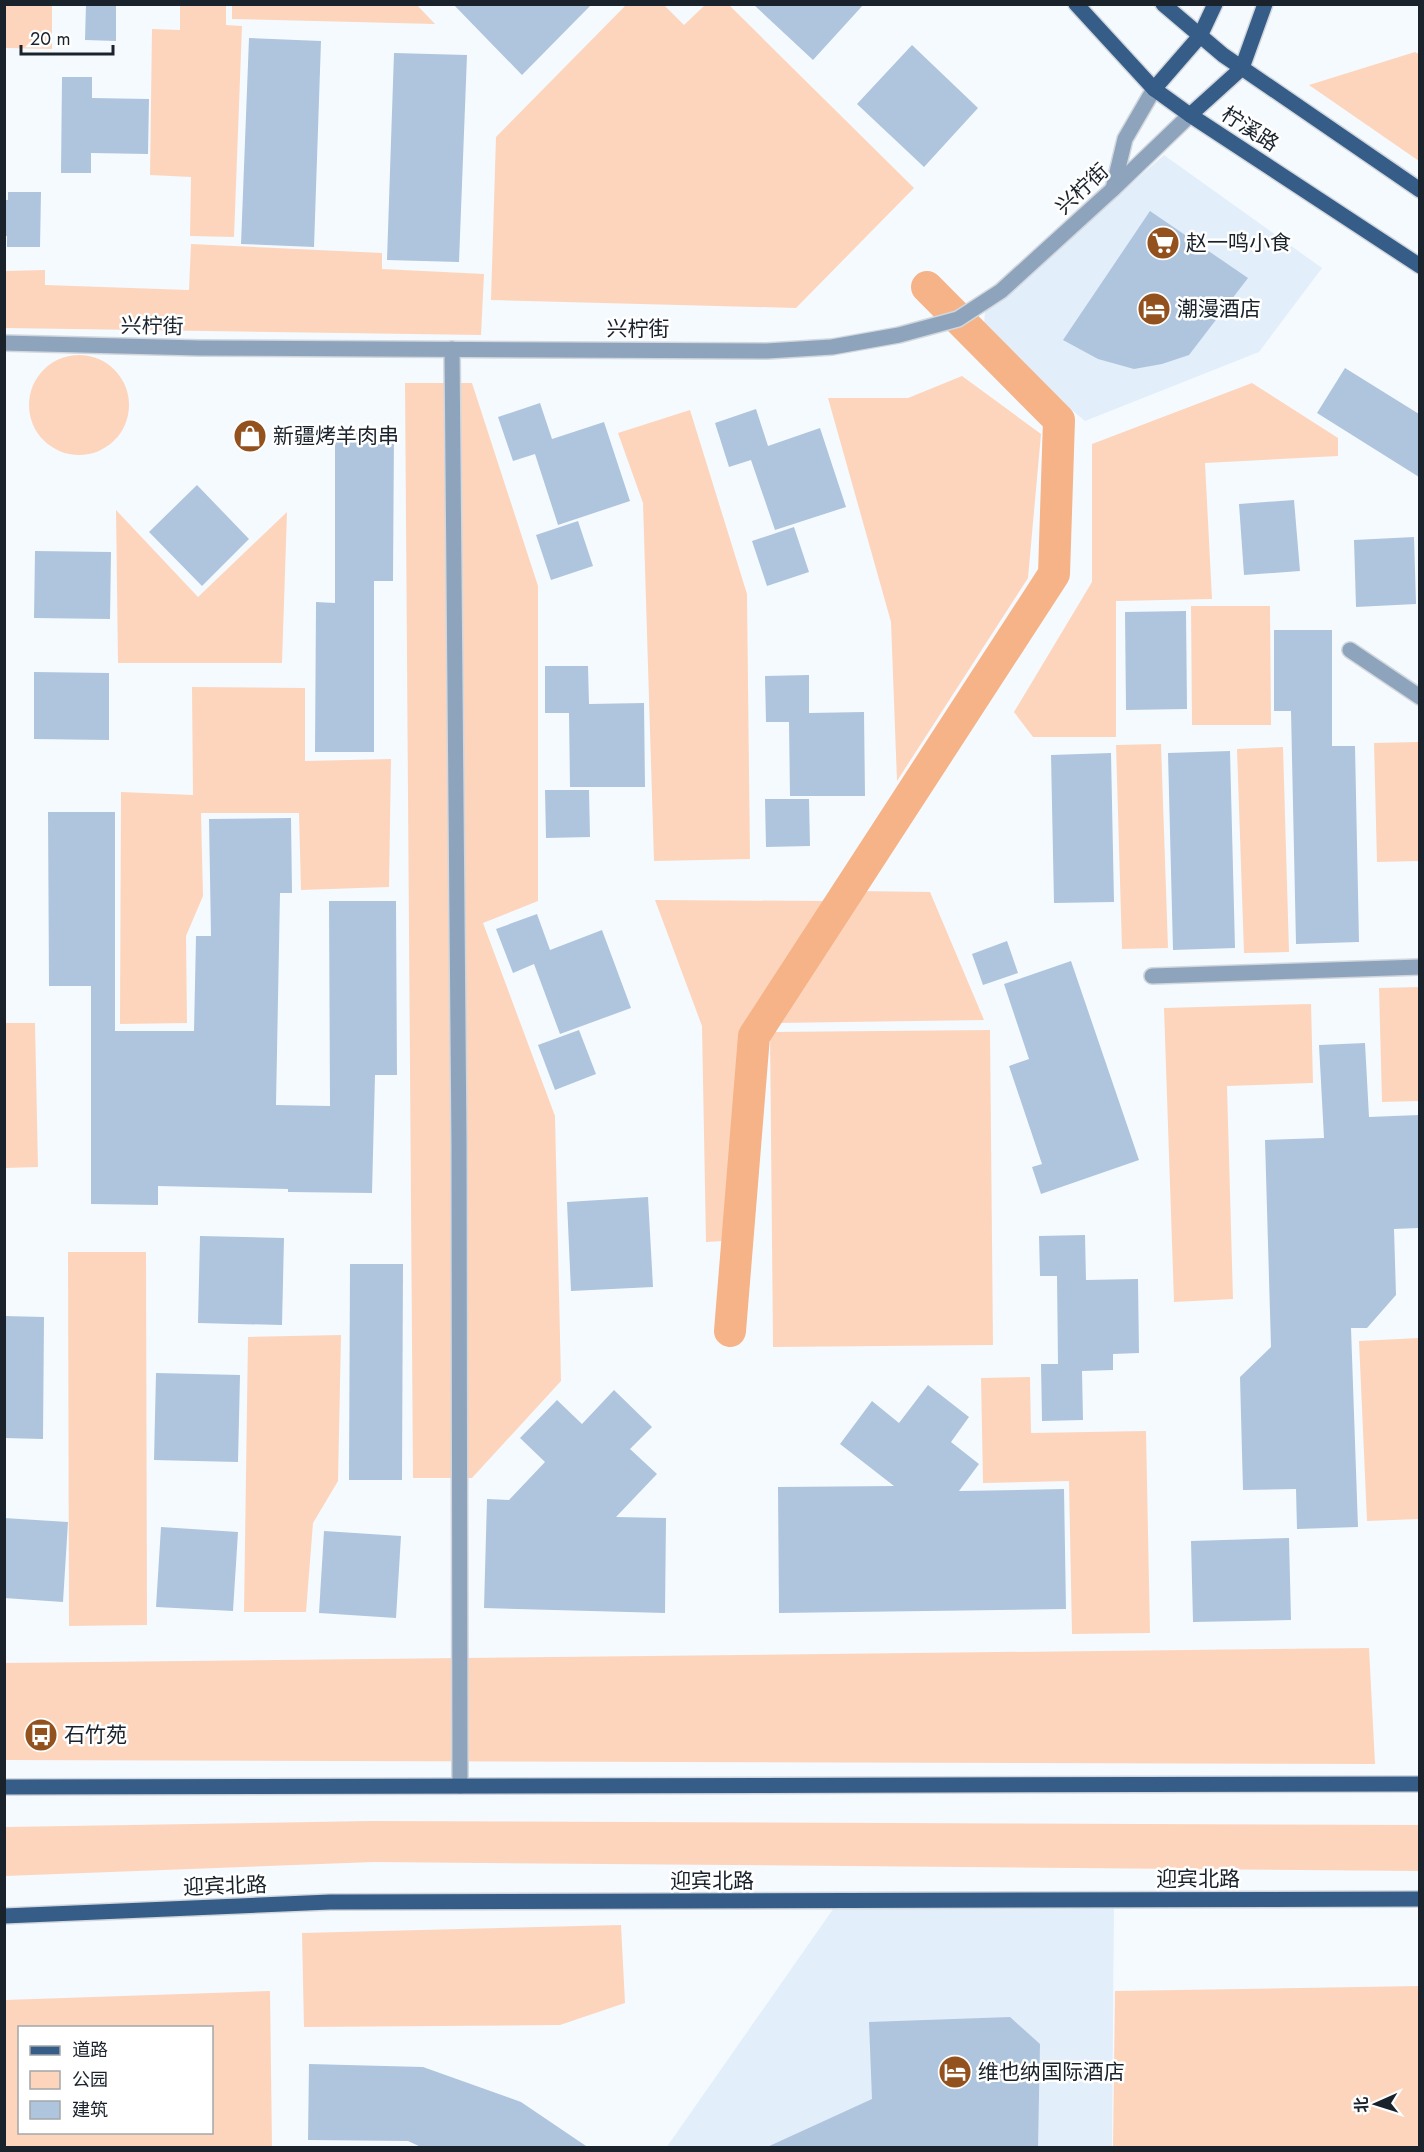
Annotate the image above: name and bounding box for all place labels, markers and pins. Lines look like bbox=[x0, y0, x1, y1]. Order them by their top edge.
supermarket icon: 赵一鸣小食 bbox=[1145, 225, 1181, 261]
place label: 赵一鸣小食 bbox=[1186, 228, 1291, 258]
hotel icon: 潮漫酒店 bbox=[1136, 291, 1172, 327]
place label: 潮漫酒店 bbox=[1177, 294, 1261, 324]
shop icon: 新疆烤羊肉串 bbox=[232, 418, 268, 454]
place label: 新疆烤羊肉串 bbox=[273, 421, 399, 451]
bus stop icon: 石竹苑 bbox=[23, 1717, 59, 1753]
place label: 石竹苑 bbox=[64, 1720, 127, 1750]
hotel icon: 维也纳国际酒店 bbox=[937, 2054, 973, 2090]
place label: 维也纳国际酒店 bbox=[978, 2057, 1125, 2087]

